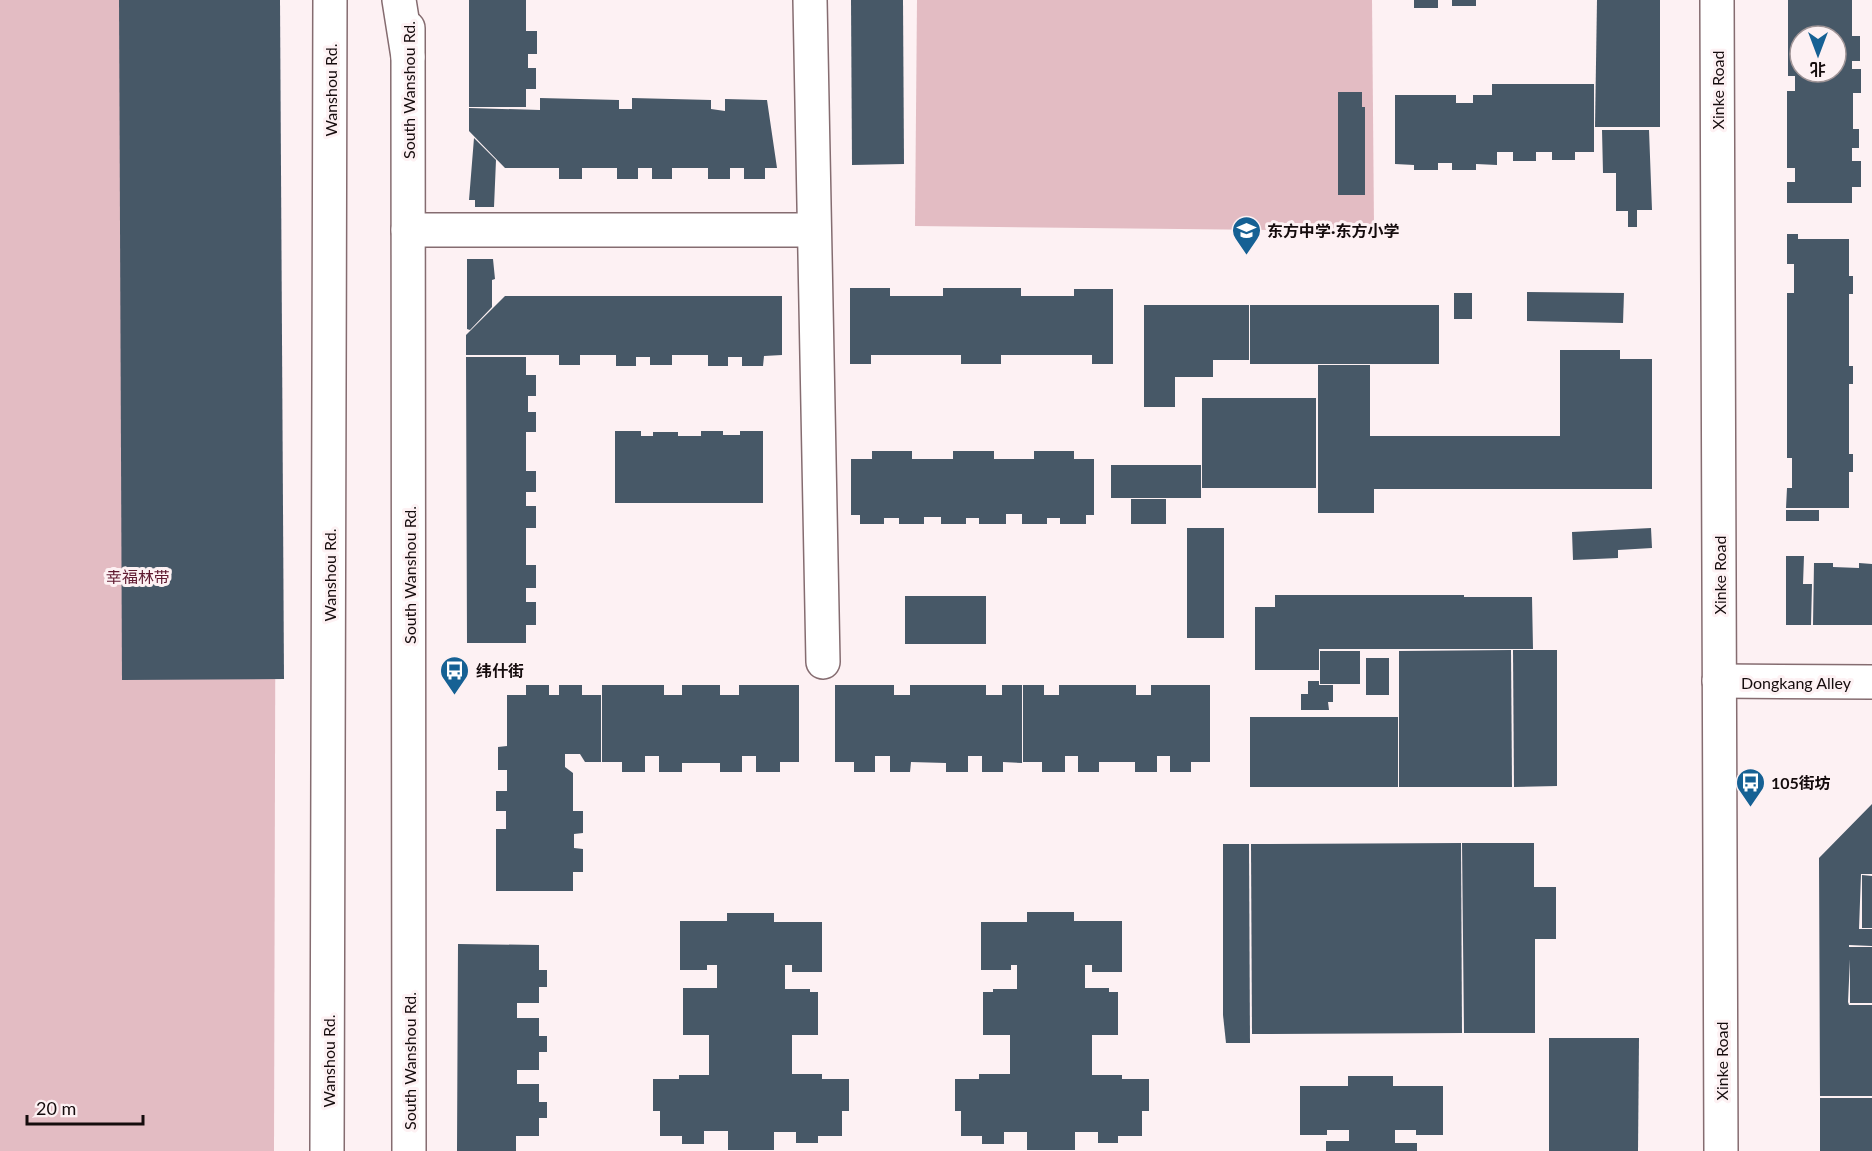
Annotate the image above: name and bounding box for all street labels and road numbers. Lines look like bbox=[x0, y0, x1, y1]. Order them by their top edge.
street label: South Wanshou Rd. bbox=[399, 21, 418, 159]
street label: Wanshou Rd. bbox=[321, 44, 340, 136]
street label: Xinke Road bbox=[1708, 51, 1727, 129]
street label: South Wanshou Rd. bbox=[400, 506, 419, 644]
street label: Wanshou Rd. bbox=[320, 529, 339, 621]
street label: Xinke Road bbox=[1710, 536, 1729, 614]
street label: Dongkang Alley bbox=[1741, 673, 1852, 692]
street label: South Wanshou Rd. bbox=[400, 992, 419, 1130]
street label: Wanshou Rd. bbox=[319, 1015, 338, 1107]
street label: Xinke Road bbox=[1712, 1022, 1731, 1100]

